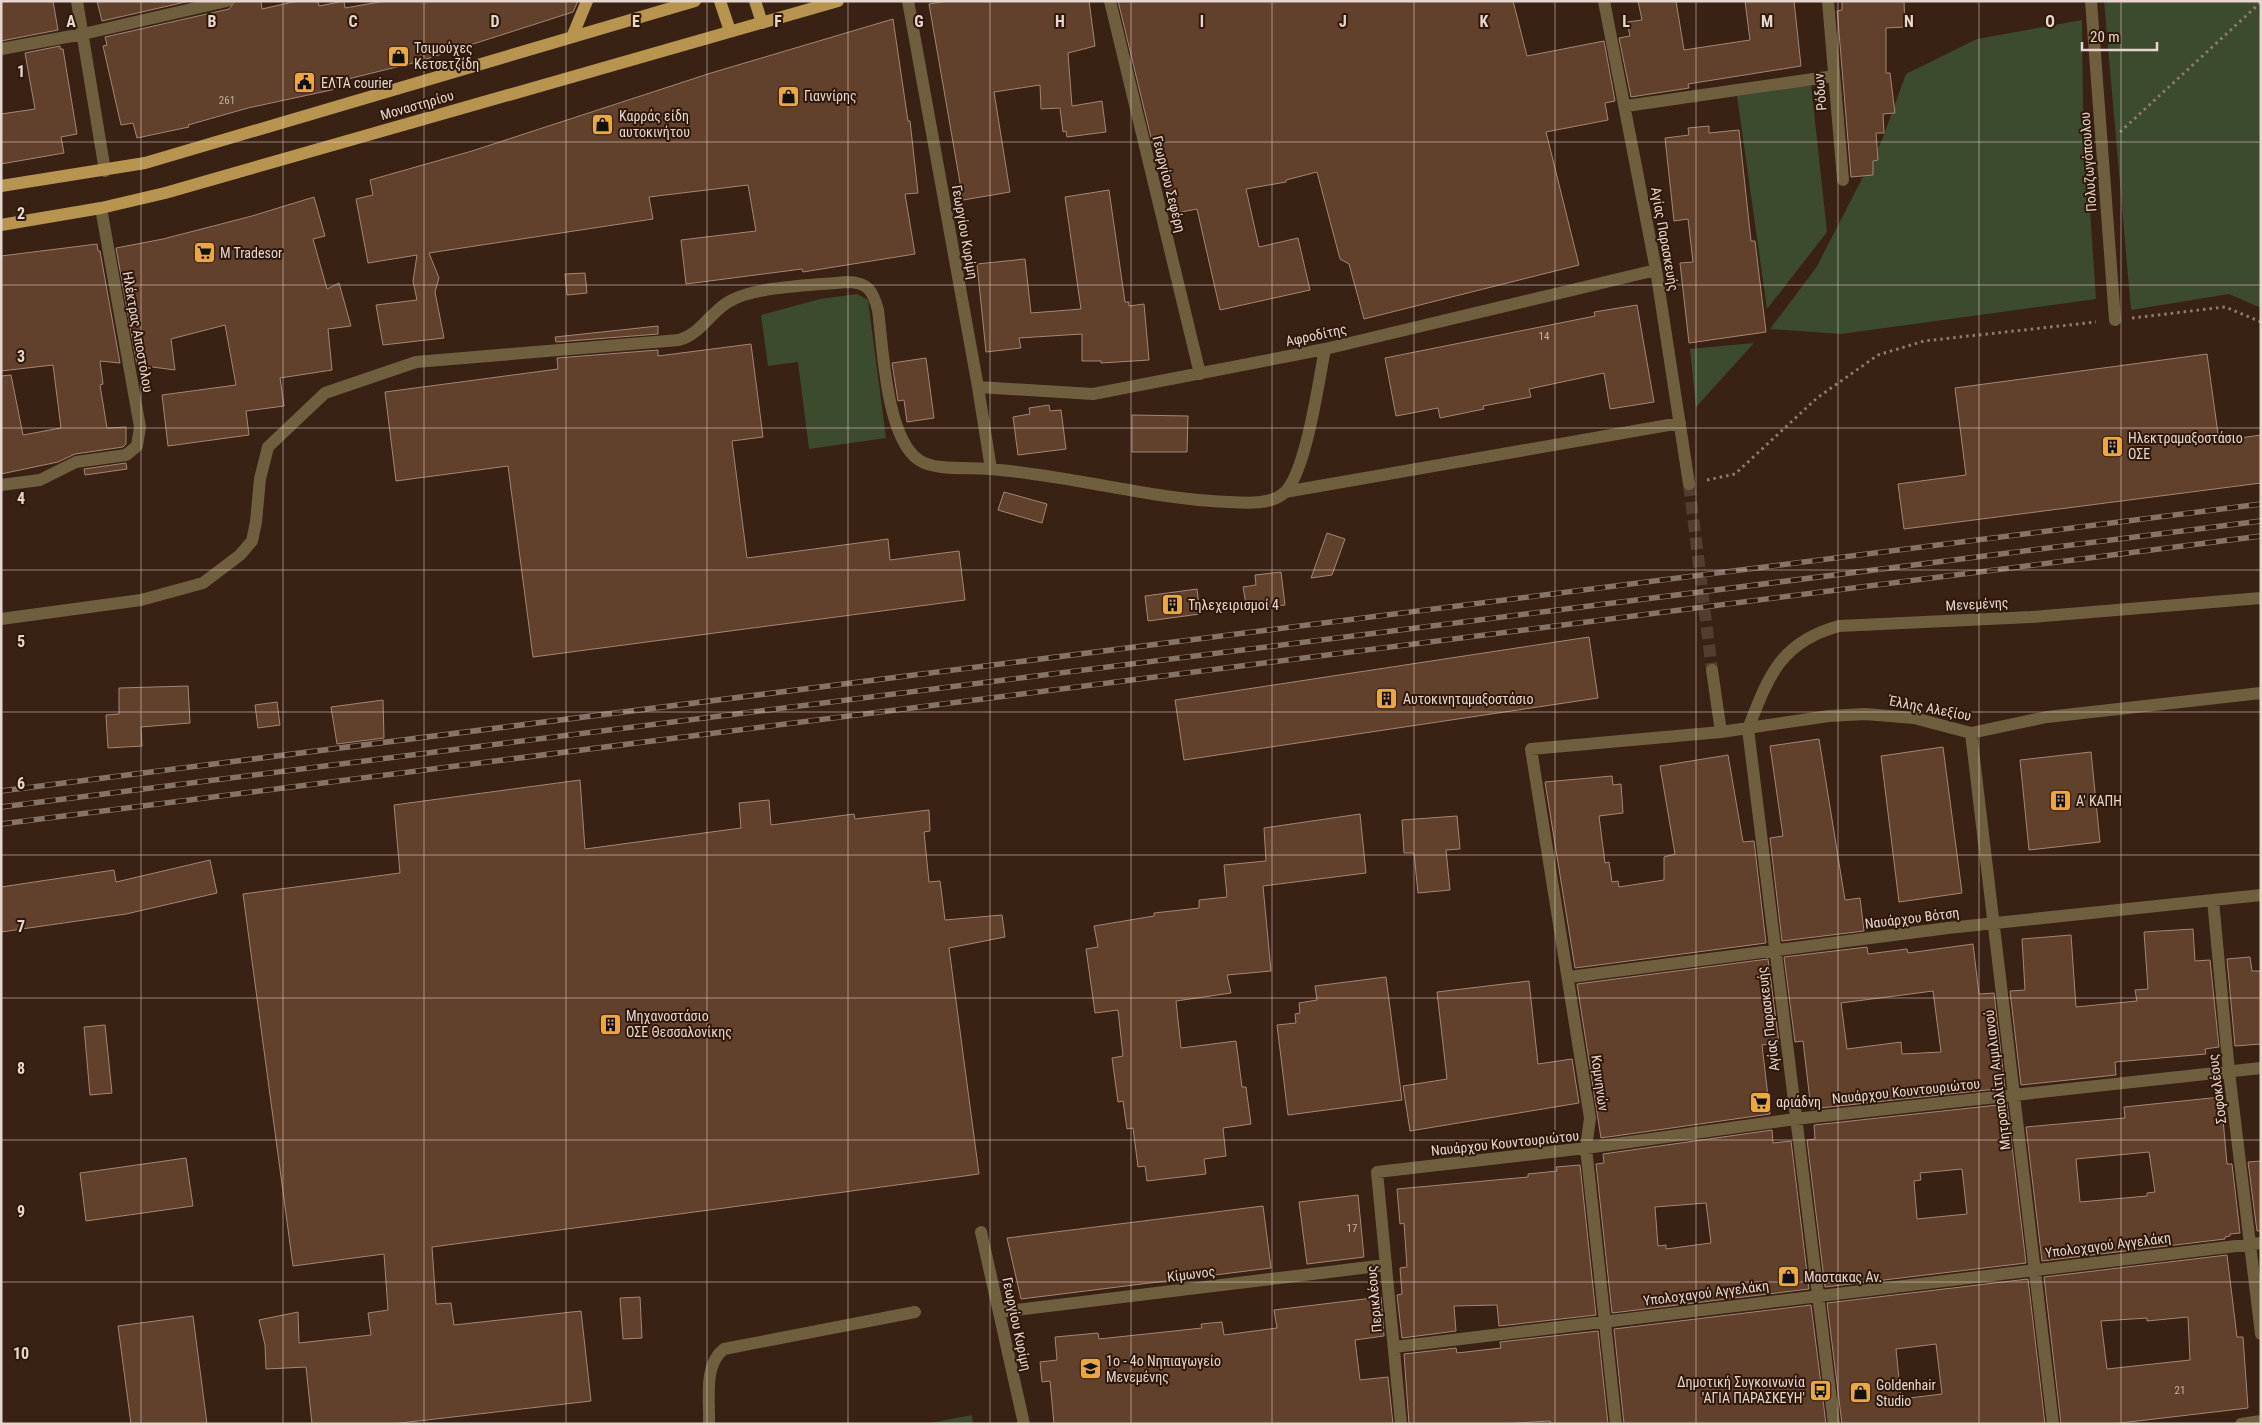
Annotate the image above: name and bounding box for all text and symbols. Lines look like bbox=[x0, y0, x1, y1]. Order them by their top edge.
text: A bbox=[66, 12, 76, 31]
text: B bbox=[208, 12, 217, 31]
text: C bbox=[348, 12, 358, 31]
text: D bbox=[490, 12, 500, 31]
text: E bbox=[632, 12, 640, 31]
text: F bbox=[774, 12, 782, 31]
text: G bbox=[914, 12, 924, 31]
text: H bbox=[1055, 12, 1065, 31]
text: I bbox=[1200, 12, 1204, 31]
text: J bbox=[1339, 12, 1347, 31]
text: K bbox=[1480, 12, 1489, 31]
text: L bbox=[1622, 12, 1630, 31]
text: M bbox=[1761, 12, 1773, 31]
text: N bbox=[1904, 12, 1914, 31]
text: O bbox=[2045, 12, 2055, 31]
scale bar bbox=[2082, 20, 2157, 52]
text: 20 m bbox=[2090, 28, 2120, 46]
place label: Τσιμούχες Κετσετζίδη bbox=[414, 40, 479, 72]
shop icon: Τσιμούχες Κετσετζίδη bbox=[386, 44, 410, 68]
text: 1 bbox=[17, 62, 25, 81]
public building icon: ΕΛΤΑ courier bbox=[293, 71, 317, 95]
street label: Ρόδων bbox=[1810, 73, 1830, 111]
place label: ΕΛΤΑ courier bbox=[321, 75, 393, 91]
shop icon: Γιαννίρης bbox=[776, 84, 800, 108]
street label: Μοναστηρίου bbox=[378, 87, 456, 123]
place label: Γιαννίρης bbox=[804, 88, 857, 104]
house number: 261 bbox=[219, 94, 235, 107]
place label: Καρράς είδη αυτοκινήτου bbox=[619, 108, 690, 140]
street label: Πολυζωγόπουλου bbox=[2077, 111, 2099, 212]
shop icon: Καρράς είδη αυτοκινήτου bbox=[591, 112, 615, 136]
street label: Γεωργίου Σεφέρη bbox=[1148, 134, 1189, 234]
street label: Γεωργίου Κυρίμη bbox=[949, 184, 981, 280]
street label: Αγίας Παρασκευής bbox=[1648, 186, 1682, 292]
text: 2 bbox=[17, 204, 25, 223]
supermarket icon: M Tradesor bbox=[192, 241, 216, 265]
place label: M Tradesor bbox=[220, 245, 282, 261]
street label: Ηλέκτρας Αποστόλου bbox=[119, 270, 157, 394]
street label: Αφροδίτης bbox=[1284, 321, 1348, 350]
house number: 14 bbox=[1539, 330, 1550, 343]
text: 3 bbox=[17, 347, 25, 366]
place label: Ηλεκτραμαξοστάσιο ΟΣΕ bbox=[2128, 430, 2243, 462]
building icon: Ηλεκτραμαξοστάσιο ΟΣΕ bbox=[2100, 434, 2124, 458]
text: 4 bbox=[17, 489, 25, 508]
building icon: Τηλεχειρισμοί 4 bbox=[1160, 593, 1184, 617]
street label: Μενεμένης bbox=[1945, 594, 2009, 614]
place label: Τηλεχειρισμοί 4 bbox=[1188, 597, 1279, 613]
text: 5 bbox=[17, 632, 25, 651]
building icon: Αυτοκινηταμαξοστάσιο bbox=[1375, 687, 1399, 711]
place label: Αυτοκινηταμαξοστάσιο bbox=[1403, 691, 1534, 707]
street label: Έλλης Αλεξίου bbox=[1886, 692, 1973, 724]
text: 6 bbox=[17, 774, 25, 793]
building icon: Α' ΚΑΠΗ bbox=[2048, 789, 2072, 813]
place label: Α' ΚΑΠΗ bbox=[2076, 793, 2122, 809]
street label: Ναυάρχου Βότση bbox=[1864, 904, 1960, 932]
text: 7 bbox=[17, 917, 25, 936]
street label: Αγίας Παρασκευής bbox=[1754, 966, 1782, 1072]
place label: Μηχανοστάσιο ΟΣΕ Θεσσαλονίκης bbox=[626, 1008, 732, 1040]
street label: Μητροπολίτη Αιμιλιανού bbox=[1980, 1009, 2014, 1151]
building icon: Μηχανοστάσιο ΟΣΕ Θεσσαλονίκης bbox=[598, 1012, 622, 1036]
street label: Σοφοκλέους bbox=[2205, 1053, 2230, 1125]
street label: Κομνηνών bbox=[1588, 1054, 1612, 1112]
text: 8 bbox=[17, 1059, 25, 1078]
street label: Ναυάρχου Κουντουριώτου bbox=[1831, 1075, 1981, 1107]
supermarket icon: αριάδνη bbox=[1748, 1090, 1772, 1114]
place label: αριάδνη bbox=[1776, 1094, 1821, 1110]
street label: Ναυάρχου Κουντουριώτου bbox=[1430, 1127, 1580, 1159]
text: 9 bbox=[17, 1202, 25, 1221]
house number: 17 bbox=[1347, 1222, 1357, 1235]
street label: Υπολοχαγού Αγγελάκη bbox=[2044, 1229, 2172, 1261]
street label: Κίμωνος bbox=[1166, 1263, 1216, 1285]
street label: Περικλέους bbox=[1363, 1265, 1385, 1333]
shop icon: Μαστακας Αν. bbox=[1776, 1265, 1800, 1289]
place label: Μαστακας Αν. bbox=[1804, 1269, 1882, 1285]
street label: Γεωργίου Κυρίμη bbox=[999, 1276, 1035, 1372]
street label: Υπολοχαγού Αγγελάκη bbox=[1642, 1277, 1770, 1309]
text: 10 bbox=[13, 1344, 29, 1363]
place label: 1o - 4o Νηπιαγωγείο Μενεμένης bbox=[1106, 1353, 1221, 1385]
school or university icon: 1o - 4o Νηπιαγωγείο Μενεμένης bbox=[1078, 1357, 1102, 1381]
place label: Δημοτική Συγκοινωνία 'ΑΓΙΑ ΠΑΡΑΣΚΕΥΗ' bbox=[1677, 1374, 1805, 1406]
place label: Goldenhair Studio bbox=[1876, 1377, 1936, 1409]
bus stop icon: Δημοτική Συγκοινωνία 'ΑΓΙΑ ΠΑΡΑΣΚΕΥΗ' bbox=[1809, 1378, 1833, 1402]
shop icon: Goldenhair Studio bbox=[1848, 1381, 1872, 1405]
house number: 21 bbox=[2175, 1384, 2185, 1397]

